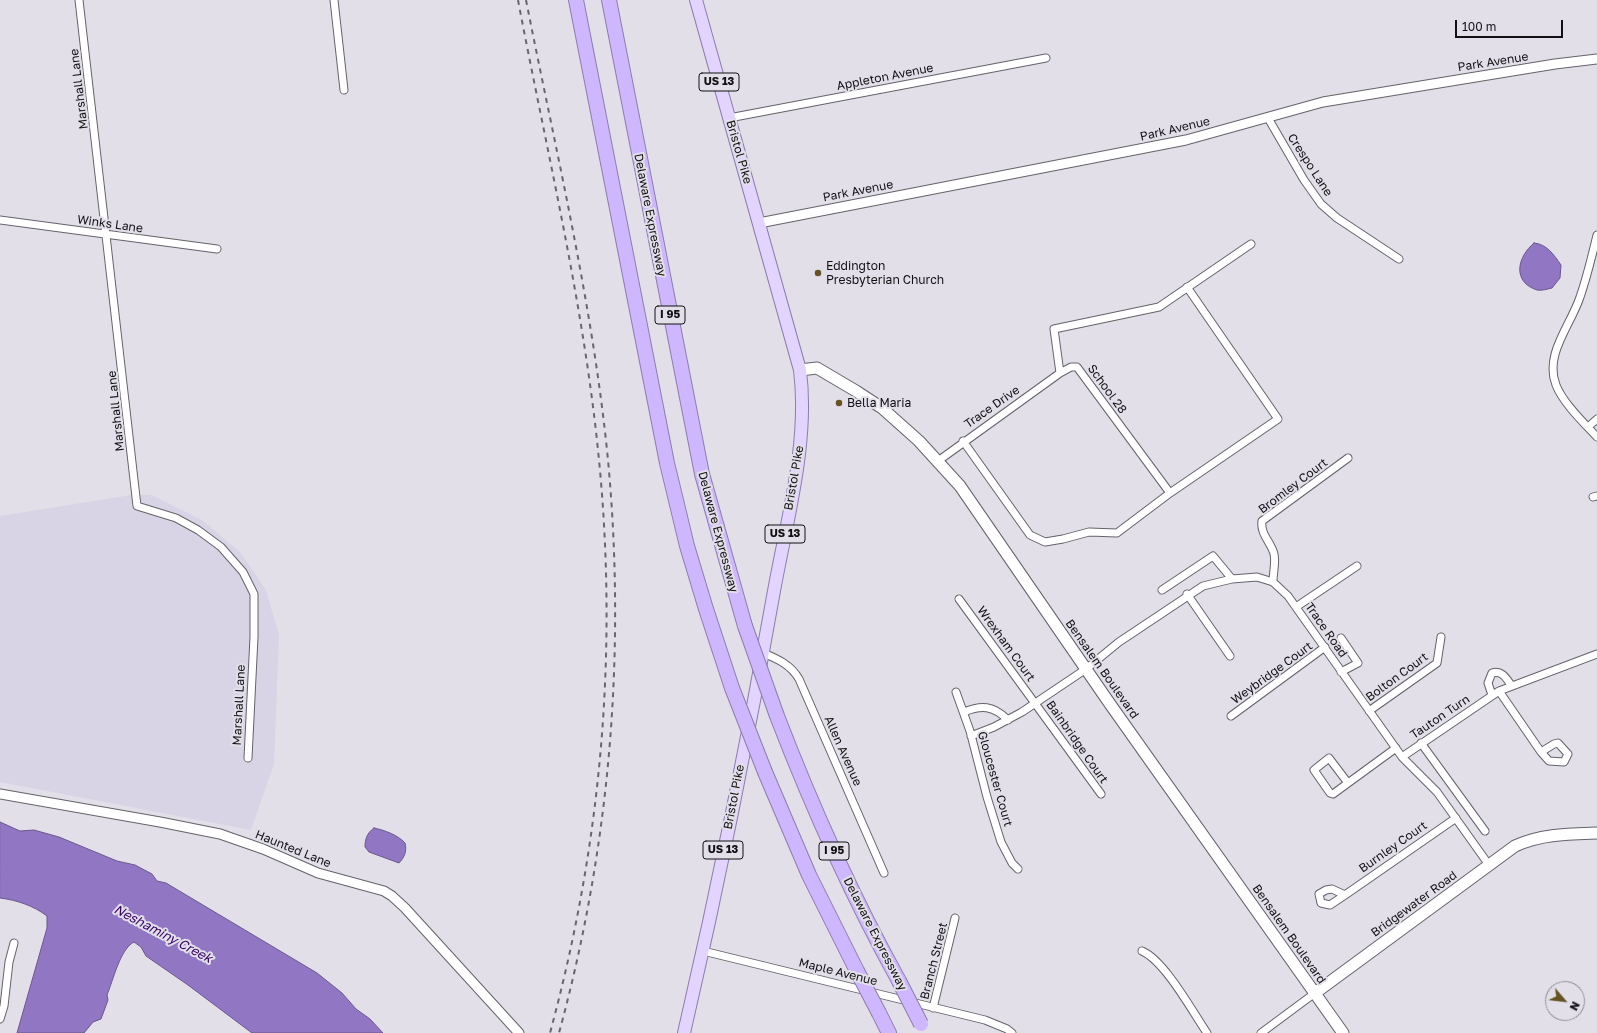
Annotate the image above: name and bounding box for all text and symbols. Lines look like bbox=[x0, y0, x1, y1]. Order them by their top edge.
scale bar bbox=[1457, 12, 1565, 38]
text: 100 m bbox=[1462, 19, 1496, 34]
street label: Marshall Lane bbox=[67, 48, 91, 130]
street label: Park Avenue bbox=[1457, 49, 1529, 75]
street label: Appleton Avenue bbox=[835, 61, 935, 93]
road number: US 13 bbox=[699, 73, 739, 91]
street label: Park Avenue bbox=[1139, 114, 1211, 144]
street label: Bristol Pike bbox=[723, 118, 755, 186]
street label: Crespo Lane bbox=[1284, 131, 1336, 199]
street label: Delaware Expressway bbox=[631, 152, 669, 278]
street label: Park Avenue bbox=[822, 177, 894, 205]
street label: Winks Lane bbox=[76, 212, 144, 236]
place label: Eddington Presbyterian Church bbox=[826, 259, 944, 287]
marker: Eddington Presbyterian Church bbox=[813, 268, 823, 278]
road number: I 95 bbox=[655, 306, 685, 324]
street label: School 28 bbox=[1084, 362, 1130, 416]
street label: Marshall Lane bbox=[105, 370, 127, 452]
street label: Trace Drive bbox=[962, 383, 1022, 431]
place label: Bella Maria bbox=[847, 396, 911, 410]
marker: Bella Maria bbox=[834, 398, 844, 408]
street label: Bristol Pike bbox=[781, 444, 807, 512]
street label: Bromley Court bbox=[1256, 455, 1330, 517]
street label: Delaware Expressway bbox=[695, 470, 741, 594]
road number: US 13 bbox=[765, 525, 805, 543]
street label: Trace Road bbox=[1302, 600, 1350, 660]
street label: Wrexham Court bbox=[974, 604, 1038, 684]
street label: Bensalem Boulevard bbox=[1062, 617, 1142, 721]
street label: Weybridge Court bbox=[1229, 639, 1315, 707]
street label: Bolton Court bbox=[1363, 650, 1431, 704]
street label: Marshall Lane bbox=[230, 664, 248, 746]
street label: Tauton Turn bbox=[1408, 692, 1472, 742]
street label: Bainbridge Court bbox=[1043, 698, 1111, 786]
street label: Allen Avenue bbox=[821, 714, 865, 788]
street label: Gloucester Court bbox=[975, 730, 1015, 828]
street label: Bristol Pike bbox=[721, 763, 747, 831]
street label: Burnley Court bbox=[1356, 818, 1430, 876]
street label: Haunted Lane bbox=[253, 827, 333, 871]
road number: US 13 bbox=[703, 841, 743, 859]
road number: I 95 bbox=[819, 842, 849, 860]
street label: Bridgewater Road bbox=[1368, 868, 1460, 940]
street label: Delaware Expressway bbox=[840, 875, 910, 993]
street label: Bensalem Boulevard bbox=[1249, 882, 1329, 986]
water label: Neshaminy Creek bbox=[111, 902, 215, 966]
street label: Branch Street bbox=[917, 921, 951, 1001]
street label: Maple Avenue bbox=[797, 955, 879, 989]
north arrow bbox=[1545, 981, 1585, 1021]
text: N bbox=[1567, 1000, 1583, 1013]

